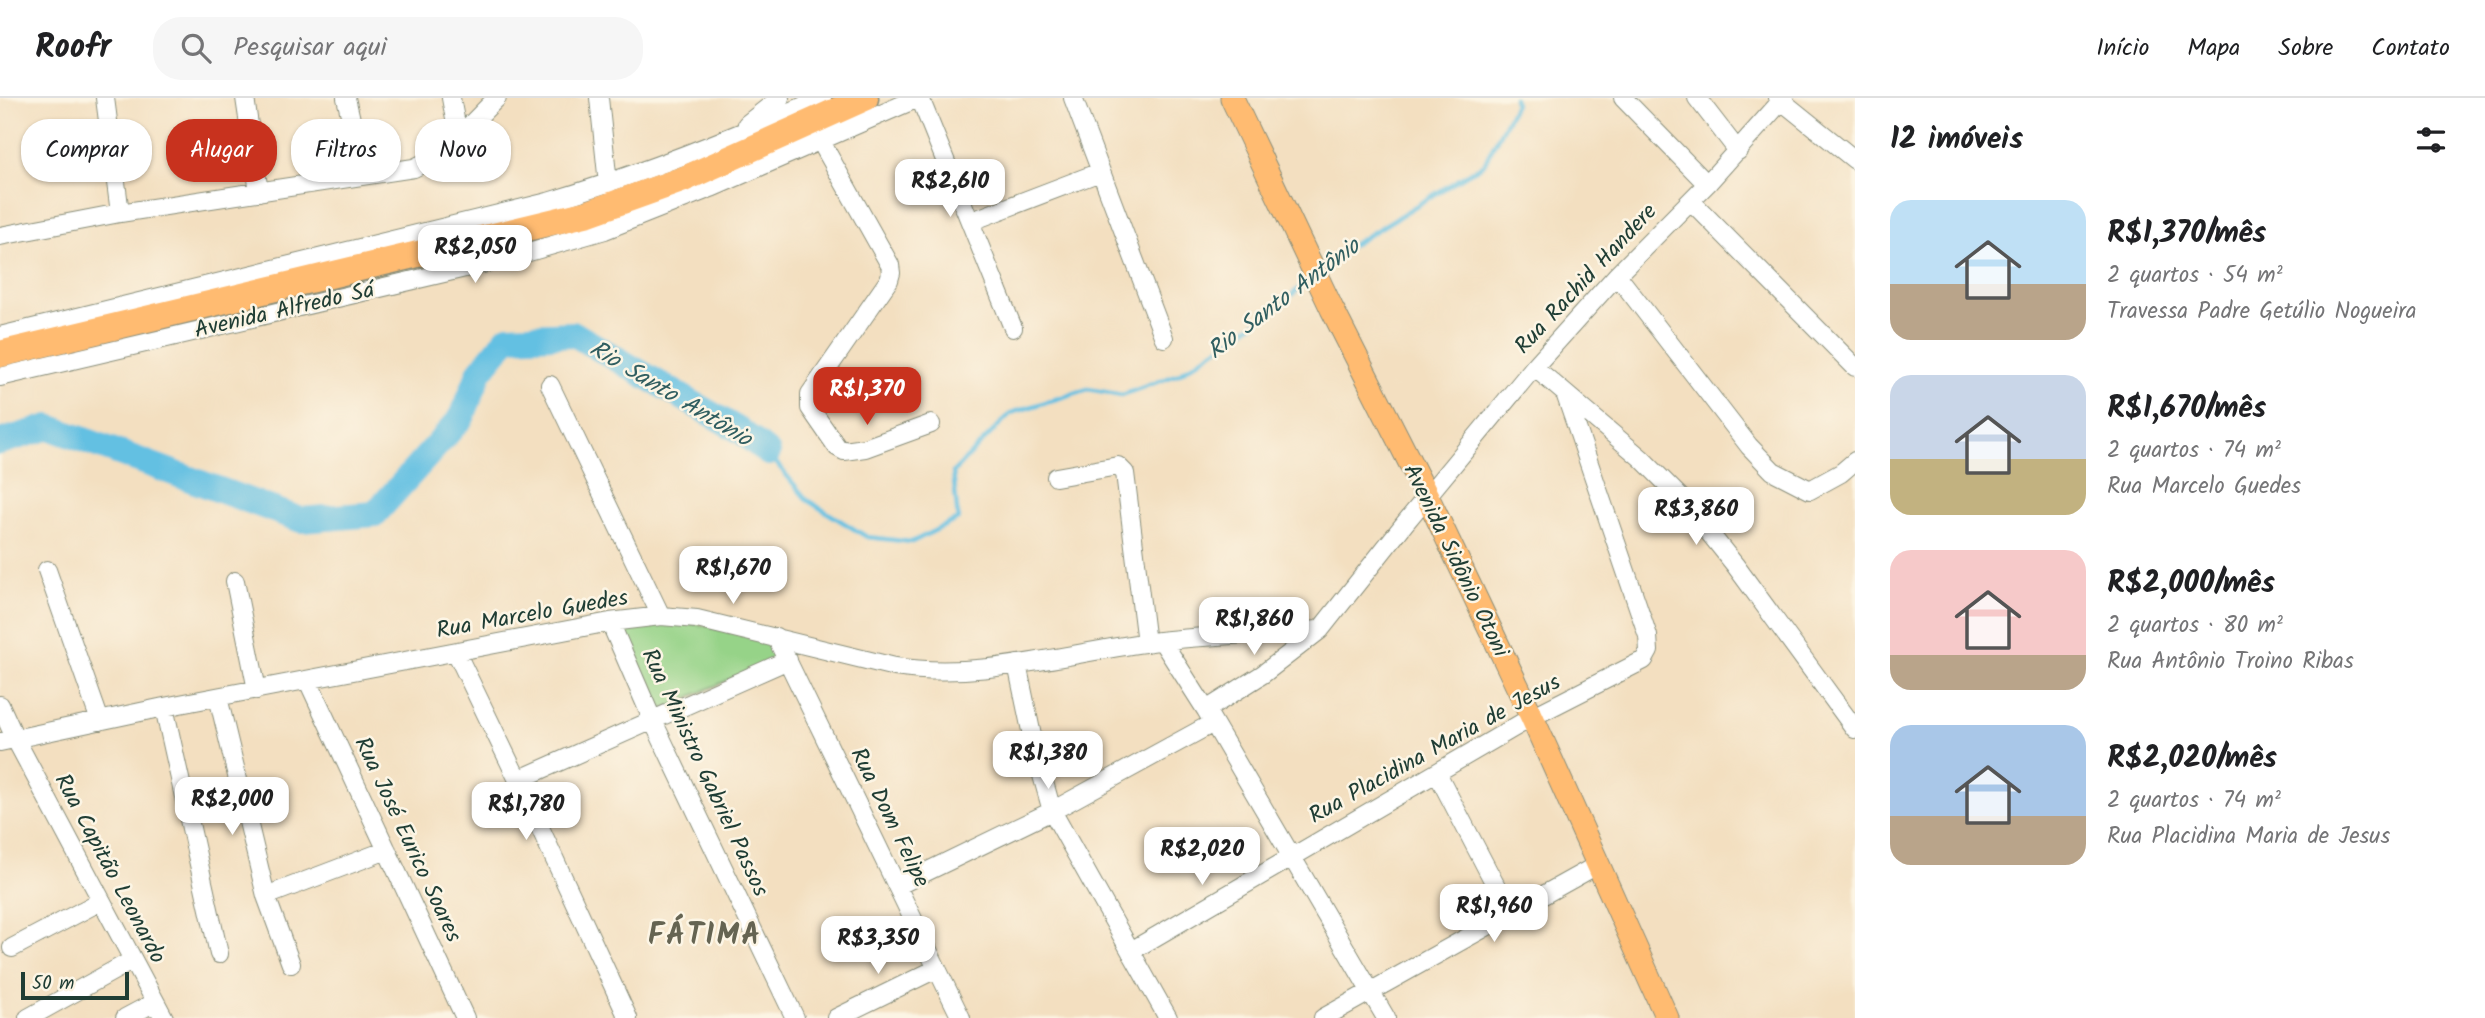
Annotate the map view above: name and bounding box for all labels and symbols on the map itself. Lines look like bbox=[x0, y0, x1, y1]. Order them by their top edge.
pin: R$2,610 bbox=[885, 159, 1015, 219]
street label: Rua Rachid Handere bbox=[1507, 196, 1666, 363]
pin: R$2,050 bbox=[410, 226, 540, 285]
water label: Rio Santo Antônio bbox=[1199, 227, 1371, 370]
street label: Avenida Alfredo Sá bbox=[191, 272, 380, 349]
water label: Rio Santo Antônio bbox=[581, 330, 761, 459]
pin: R$1,370 bbox=[802, 368, 932, 427]
street label: Avenida Sidônio Otoni bbox=[1393, 458, 1518, 665]
pin: R$3,860 bbox=[1631, 488, 1761, 547]
pin: R$1,670 bbox=[668, 546, 798, 606]
street label: Rua Marcelo Guedes bbox=[434, 580, 631, 650]
pin: R$1,860 bbox=[1189, 598, 1319, 657]
street label: Rua Ministro Gabriel Passos bbox=[631, 643, 778, 903]
street label: Rua Placidina Maria de Jesus bbox=[1302, 665, 1568, 834]
street label: Rua José Eurico Soares bbox=[344, 731, 471, 949]
pin: R$1,380 bbox=[983, 732, 1113, 791]
street label: Rua Dom Felipe bbox=[840, 742, 939, 894]
street label: Rua Capitão Leonardo bbox=[44, 767, 175, 970]
pin: R$2,000 bbox=[167, 778, 297, 837]
pin: R$1,780 bbox=[461, 782, 591, 842]
pin: R$2,020 bbox=[1137, 828, 1267, 887]
pin: R$1,960 bbox=[1429, 884, 1559, 944]
district label: FÁTIMA bbox=[648, 912, 762, 960]
pin: R$3,350 bbox=[813, 916, 943, 976]
scale bar bbox=[21, 969, 130, 1001]

